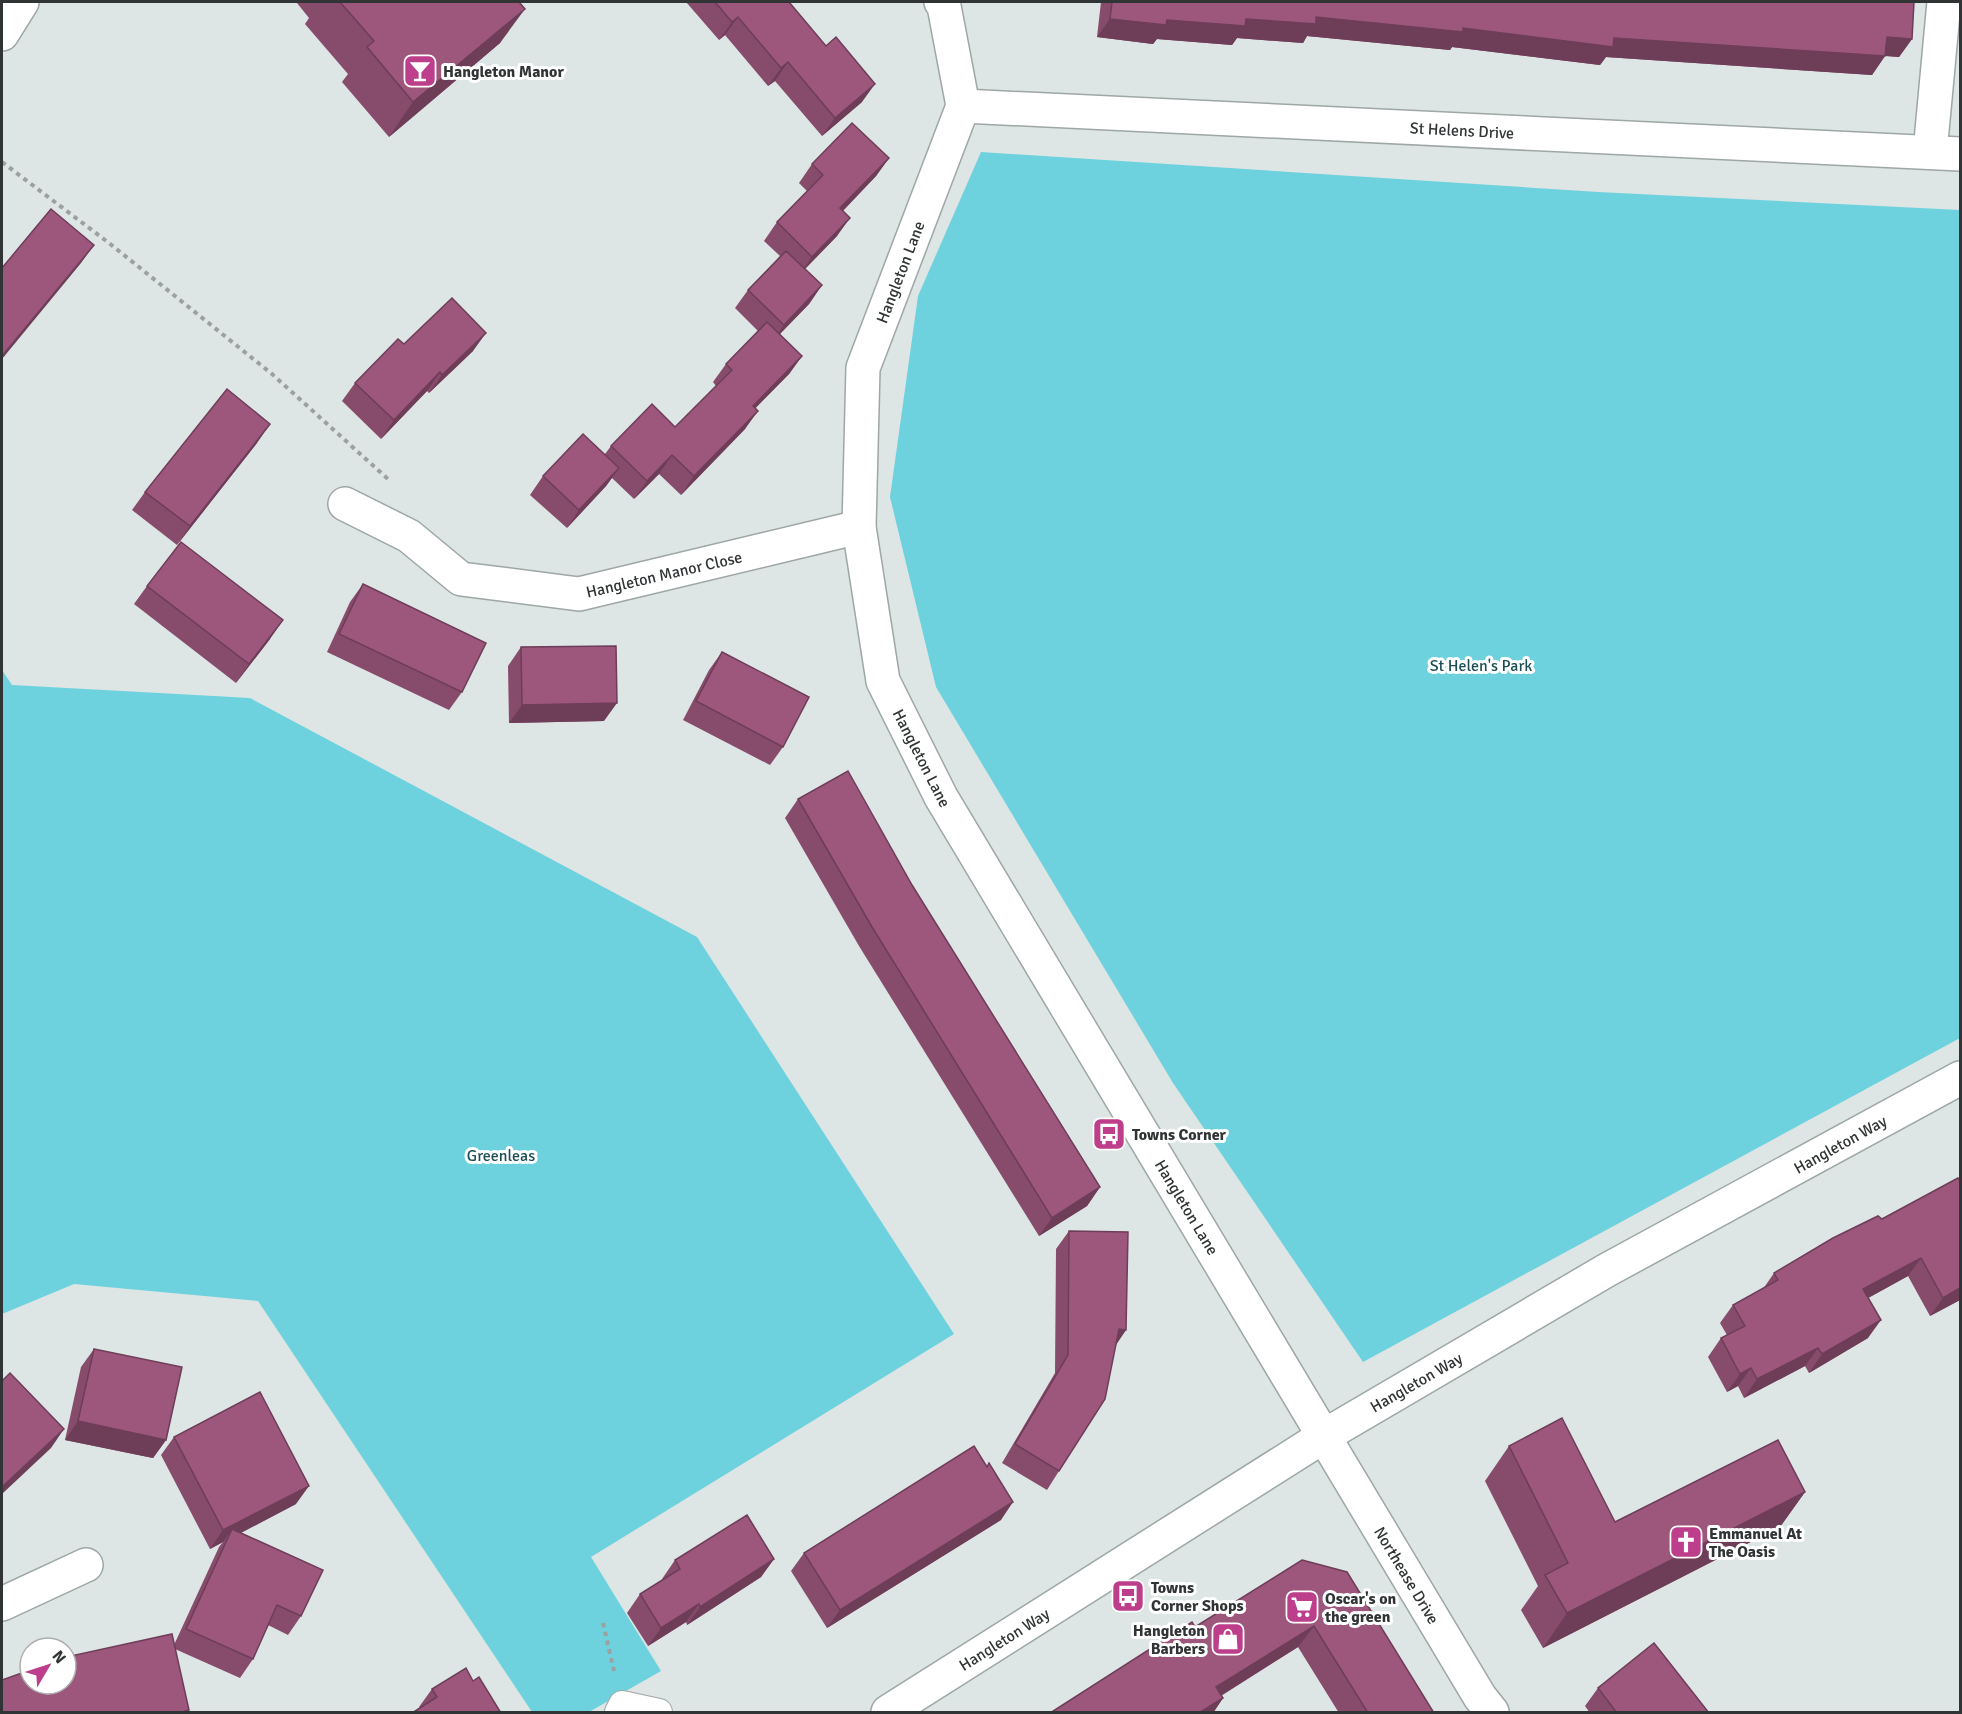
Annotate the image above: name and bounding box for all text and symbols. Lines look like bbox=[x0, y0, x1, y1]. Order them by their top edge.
bar icon: Hangleton Manor bbox=[402, 53, 438, 89]
place label: Hangleton Manor bbox=[443, 62, 564, 82]
street label: St Helens Drive bbox=[1409, 118, 1515, 144]
street label: Hangleton Lane bbox=[872, 219, 930, 326]
street label: Hangleton Manor Close bbox=[584, 547, 744, 603]
park label: St Helen's Park bbox=[1430, 656, 1532, 676]
street label: Hangleton Lane bbox=[888, 706, 954, 811]
street label: Hangleton Way bbox=[1791, 1111, 1891, 1179]
bus stop icon: Towns Corner bbox=[1091, 1116, 1127, 1152]
place label: Towns Corner bbox=[1132, 1125, 1227, 1145]
park label: Greenleas bbox=[467, 1146, 535, 1166]
street label: Hangleton Lane bbox=[1150, 1156, 1222, 1259]
street label: Hangleton Way bbox=[1367, 1348, 1467, 1417]
street label: Northease Drive bbox=[1369, 1523, 1443, 1628]
church icon: Emmanuel At The Oasis bbox=[1668, 1524, 1704, 1560]
place label: Emmanuel At The Oasis bbox=[1709, 1524, 1802, 1562]
bus stop icon: Towns Corner Shops bbox=[1110, 1578, 1146, 1614]
place label: Towns Corner Shops bbox=[1151, 1578, 1244, 1616]
supermarket icon: Oscar's on the green bbox=[1284, 1589, 1320, 1625]
place label: Oscar's on the green bbox=[1324, 1589, 1397, 1627]
street label: Hangleton Way bbox=[956, 1604, 1054, 1676]
place label: Hangleton Barbers bbox=[1133, 1621, 1205, 1659]
shop icon: Hangleton Barbers bbox=[1210, 1621, 1246, 1657]
north arrow bbox=[18, 1636, 78, 1696]
text: N bbox=[48, 1647, 70, 1668]

